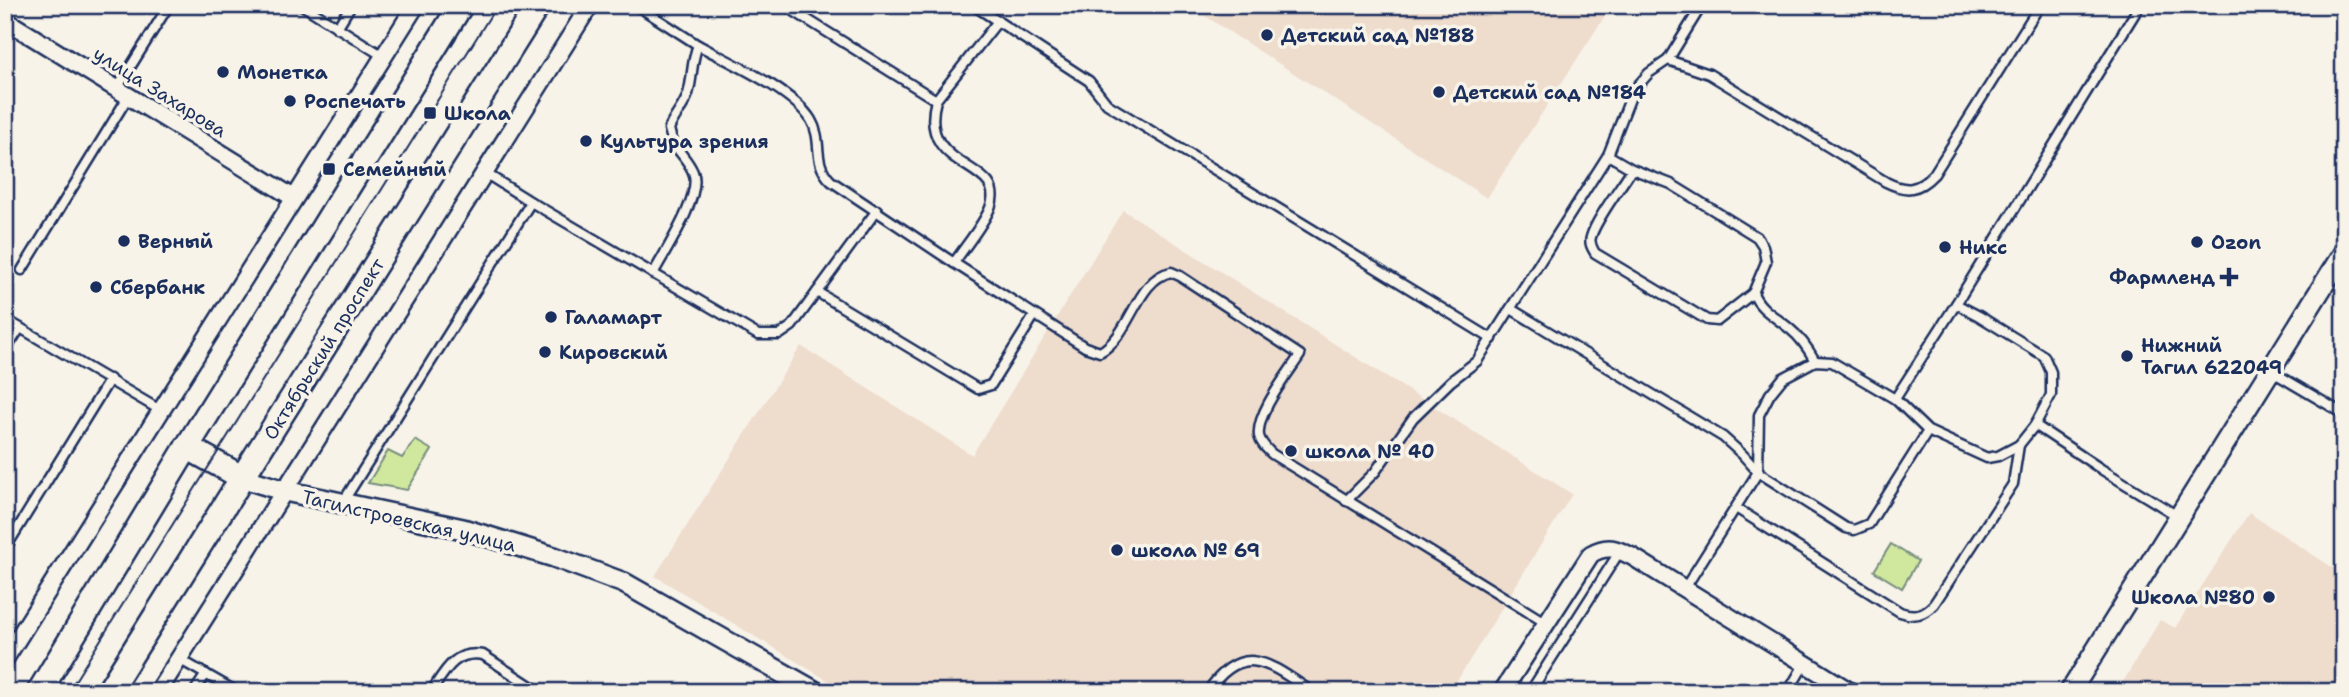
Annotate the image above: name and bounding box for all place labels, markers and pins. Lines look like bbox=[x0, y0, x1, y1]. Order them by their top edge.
place label: Детский сад №188 bbox=[1281, 23, 1474, 48]
marker: Детский сад №188 bbox=[1259, 27, 1275, 43]
place label: Монетка bbox=[237, 60, 328, 85]
marker: Монетка bbox=[215, 64, 231, 80]
place label: Детский сад №184 bbox=[1453, 80, 1647, 105]
marker: Детский сад №184 bbox=[1431, 84, 1447, 100]
place label: Роспечать bbox=[304, 89, 406, 114]
marker: Роспечать bbox=[282, 93, 298, 109]
place label: Школа bbox=[444, 101, 511, 126]
marker: Школа bbox=[422, 105, 438, 121]
place label: Культура зрения bbox=[600, 129, 769, 154]
marker: Культура зрения bbox=[578, 133, 594, 149]
place label: Семейный bbox=[343, 157, 446, 182]
marker: Семейный bbox=[321, 161, 337, 177]
place label: Верный bbox=[138, 229, 213, 254]
place label: Ozon bbox=[2211, 230, 2261, 255]
marker: Верный bbox=[116, 233, 132, 249]
marker: Ozon bbox=[2189, 234, 2205, 250]
place label: Никс bbox=[1959, 235, 2007, 260]
marker: Никс bbox=[1937, 239, 1953, 255]
place label: Фармленд bbox=[2109, 265, 2216, 290]
marker: Фармленд bbox=[2221, 269, 2237, 285]
place label: Сбербанк bbox=[110, 275, 205, 300]
marker: Сбербанк bbox=[88, 279, 104, 295]
place label: Галамарт bbox=[565, 305, 662, 330]
marker: Галамарт bbox=[543, 309, 559, 325]
place label: Нижний Тагил 622049 bbox=[2141, 333, 2282, 380]
place label: Кировский bbox=[559, 340, 668, 365]
marker: Кировский bbox=[537, 344, 553, 360]
marker: Нижний Тагил 622049 bbox=[2119, 348, 2135, 364]
place label: школа № 40 bbox=[1305, 439, 1434, 464]
marker: школа № 40 bbox=[1283, 443, 1299, 459]
place label: школа № 69 bbox=[1131, 538, 1260, 563]
marker: школа № 69 bbox=[1109, 542, 1125, 558]
place label: Школа №80 bbox=[2131, 585, 2255, 610]
marker: Школа №80 bbox=[2261, 589, 2277, 605]

